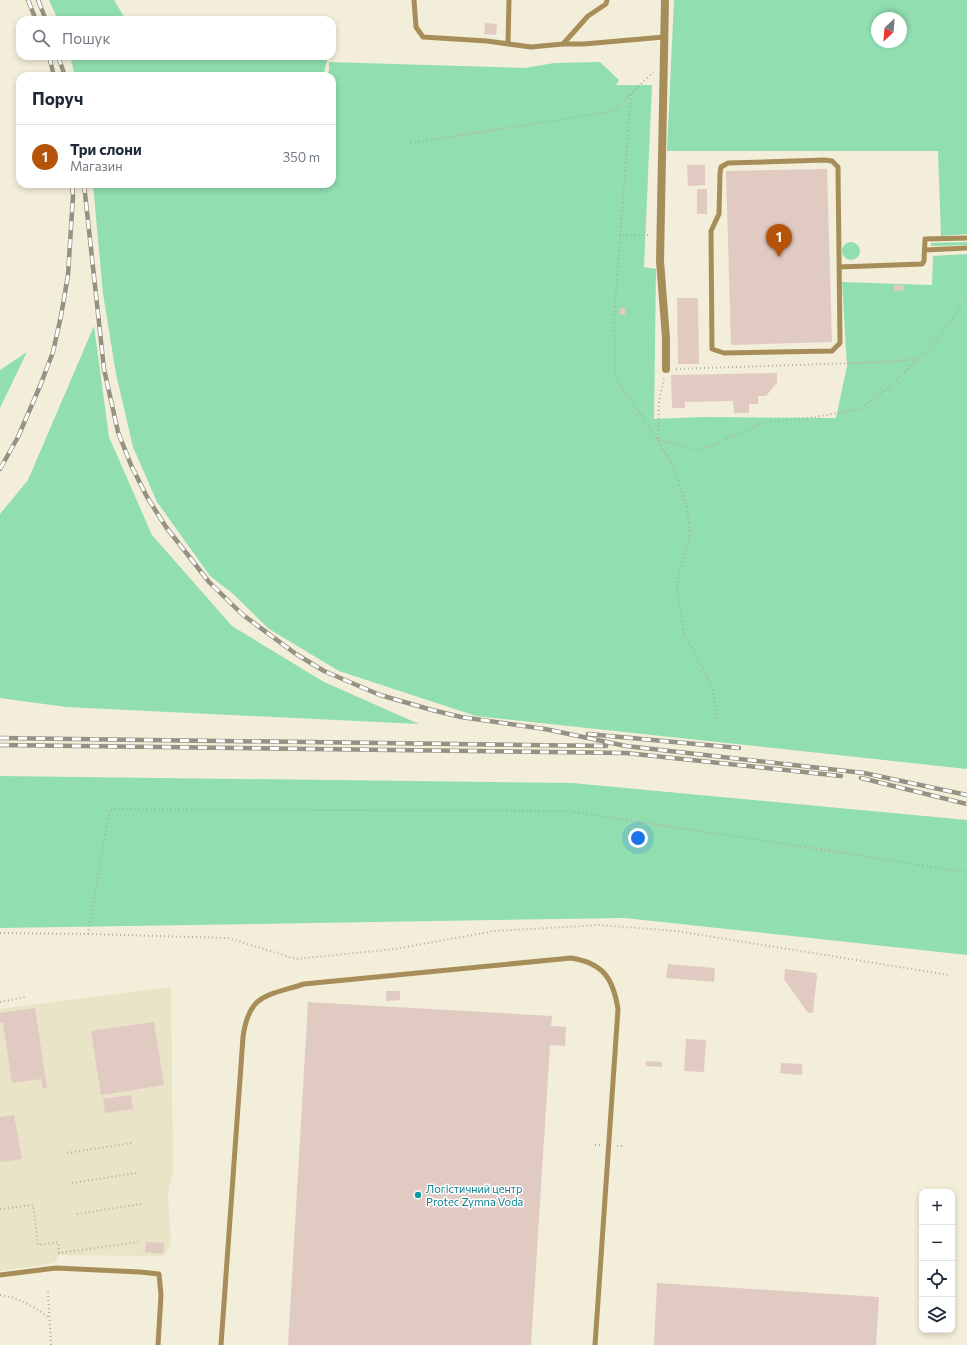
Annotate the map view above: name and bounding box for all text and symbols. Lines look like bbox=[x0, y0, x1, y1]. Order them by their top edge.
north arrow bbox=[871, 12, 907, 48]
search box bbox=[16, 16, 336, 60]
icon: search bbox=[30, 27, 52, 49]
text: Пошук bbox=[62, 29, 110, 47]
text: Поруч bbox=[32, 88, 83, 109]
text: Три слони bbox=[70, 140, 142, 158]
text: 1 bbox=[42, 149, 48, 165]
text: 350 m bbox=[283, 149, 320, 165]
text: Магазин bbox=[70, 158, 123, 174]
pin: 1 bbox=[766, 224, 792, 257]
your location bbox=[628, 828, 648, 848]
place label: Логістичний центр Protec Zymna Voda bbox=[426, 1182, 523, 1208]
map controls bbox=[919, 1189, 955, 1333]
button: + bbox=[919, 1189, 955, 1225]
marker: Логістичний центр Protec Zymna Voda bbox=[413, 1190, 423, 1200]
button: − bbox=[919, 1225, 955, 1261]
button: locate bbox=[919, 1261, 955, 1297]
button: layers bbox=[919, 1297, 955, 1333]

